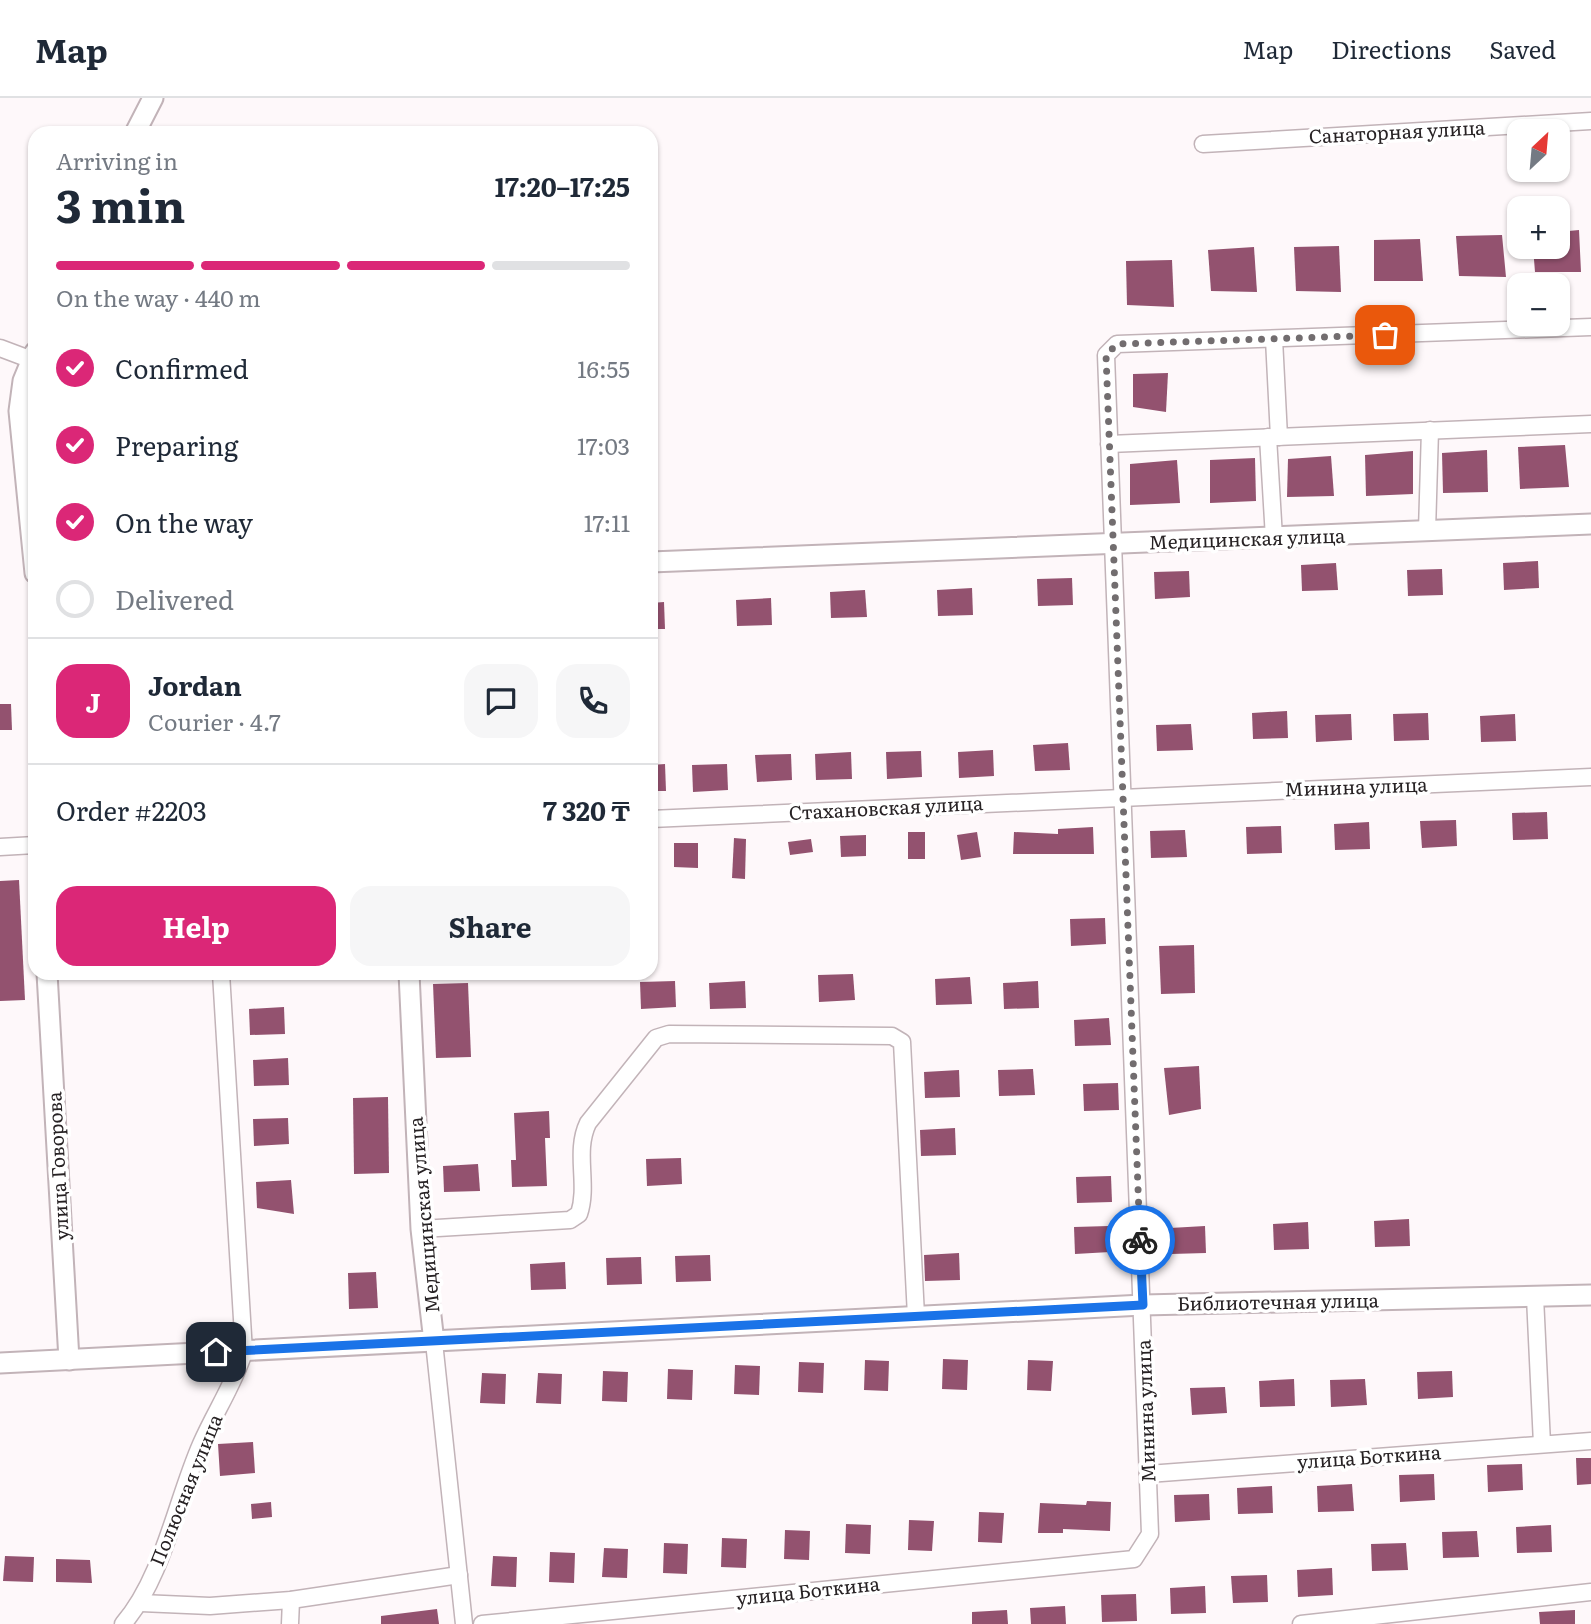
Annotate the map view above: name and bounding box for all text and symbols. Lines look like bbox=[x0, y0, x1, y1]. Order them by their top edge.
text: Map bbox=[35, 24, 108, 73]
text: Map bbox=[1242, 31, 1293, 66]
text: Directions bbox=[1331, 31, 1451, 66]
text: Saved bbox=[1489, 31, 1556, 66]
street label: Санаторная улица bbox=[1308, 112, 1487, 150]
north arrow bbox=[1507, 119, 1570, 182]
map controls bbox=[1507, 119, 1570, 336]
text: Arriving in bbox=[56, 143, 178, 177]
text: 17:20–17:25 bbox=[495, 166, 630, 205]
text: 3 min bbox=[56, 169, 186, 237]
button: + bbox=[1507, 196, 1570, 259]
button: − bbox=[1507, 273, 1570, 336]
text: On the way · 440 m bbox=[56, 280, 261, 314]
pin bbox=[1355, 305, 1415, 365]
icon: bag bbox=[1366, 316, 1404, 354]
text: Confirmed bbox=[115, 348, 249, 387]
icon: check bbox=[56, 349, 94, 387]
text: 16:55 bbox=[577, 351, 630, 385]
text: Preparing bbox=[115, 425, 238, 464]
icon: check bbox=[56, 426, 94, 464]
text: 17:03 bbox=[577, 428, 630, 462]
text: On the way bbox=[115, 502, 253, 541]
icon: check bbox=[56, 503, 94, 541]
text: 17:11 bbox=[584, 505, 630, 539]
street label: Медицинская улица bbox=[1148, 521, 1347, 555]
text: Delivered bbox=[115, 579, 234, 618]
button: chat bbox=[464, 664, 538, 738]
button: phone bbox=[556, 664, 630, 738]
text: Jordan bbox=[148, 665, 242, 704]
text: J bbox=[86, 682, 100, 721]
text: Courier · 4.7 bbox=[148, 704, 281, 738]
street label: Минина улица bbox=[1284, 769, 1429, 802]
street label: Стахановская улица bbox=[788, 788, 985, 826]
text: Order #2203 bbox=[56, 790, 207, 829]
text: 7 320 ₸ bbox=[543, 790, 630, 829]
button: Help bbox=[56, 886, 336, 966]
button: Share bbox=[350, 886, 630, 966]
street label: улица Говорова bbox=[39, 1090, 75, 1241]
street label: Медицинская улица bbox=[400, 1115, 446, 1314]
courier bbox=[1105, 1205, 1175, 1275]
icon: bike bbox=[1121, 1221, 1159, 1259]
street label: Библиотечная улица bbox=[1177, 1285, 1380, 1317]
pin bbox=[186, 1322, 246, 1382]
icon: home bbox=[197, 1333, 235, 1371]
street label: Минина улица bbox=[1128, 1338, 1161, 1483]
street label: Полюсная улица bbox=[142, 1409, 229, 1570]
street label: улица Боткина bbox=[1296, 1437, 1443, 1475]
street label: улица Боткина bbox=[735, 1568, 882, 1611]

